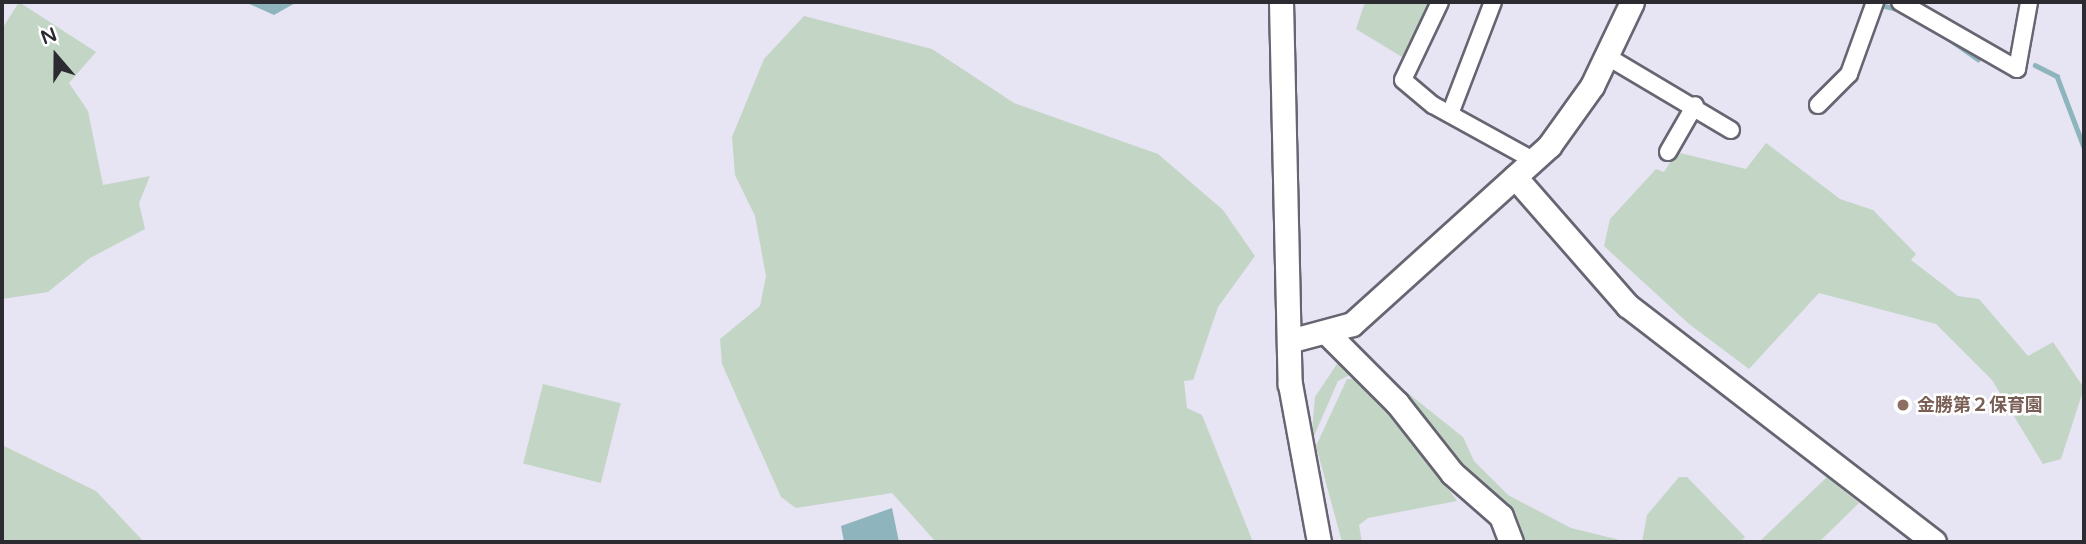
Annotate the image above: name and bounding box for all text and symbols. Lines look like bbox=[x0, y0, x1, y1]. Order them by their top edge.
north arrow bbox=[21, 21, 91, 91]
text: N bbox=[38, 23, 60, 49]
place label: 金勝第２保育園 bbox=[1917, 394, 2043, 416]
marker: 金勝第２保育園 bbox=[1895, 397, 1911, 413]

